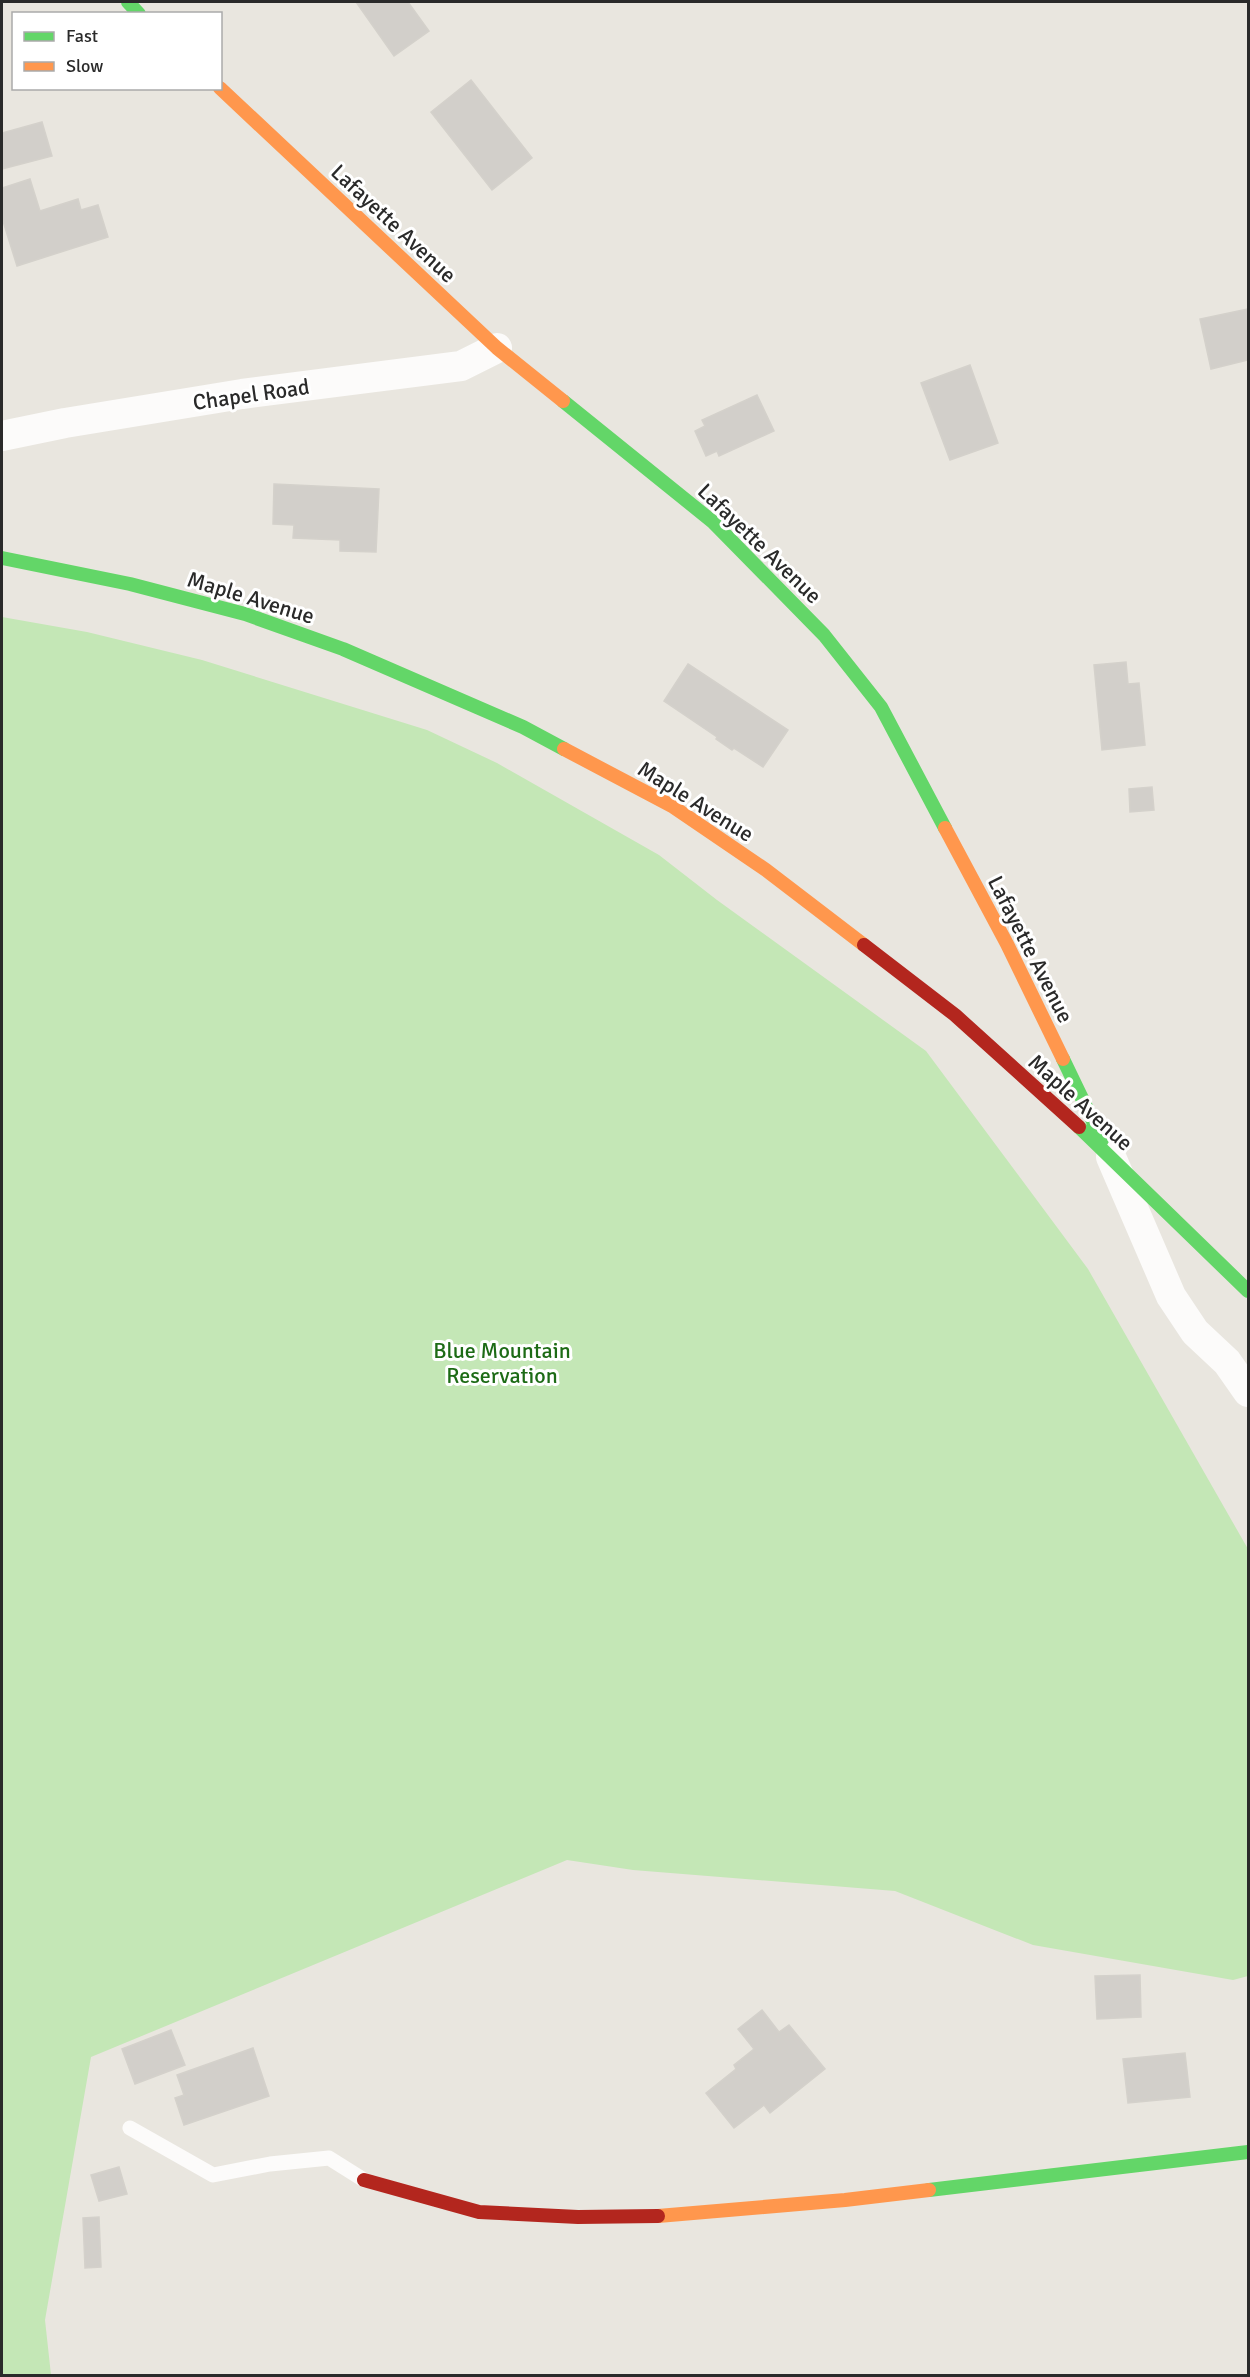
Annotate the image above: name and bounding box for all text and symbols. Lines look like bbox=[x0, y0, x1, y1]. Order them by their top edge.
legend bbox=[12, 12, 222, 90]
text: Fast bbox=[66, 25, 98, 47]
text: Slow bbox=[66, 55, 103, 77]
street label: Lafayette Avenue bbox=[325, 158, 462, 288]
street label: Chapel Road bbox=[191, 373, 311, 416]
street label: Lafayette Avenue bbox=[692, 478, 827, 609]
street label: Maple Avenue bbox=[184, 565, 318, 630]
street label: Maple Avenue bbox=[633, 755, 759, 848]
street label: Lafayette Avenue bbox=[982, 871, 1079, 1027]
street label: Maple Avenue bbox=[1023, 1048, 1139, 1156]
park label: Blue Mountain Reservation bbox=[433, 1337, 571, 1389]

